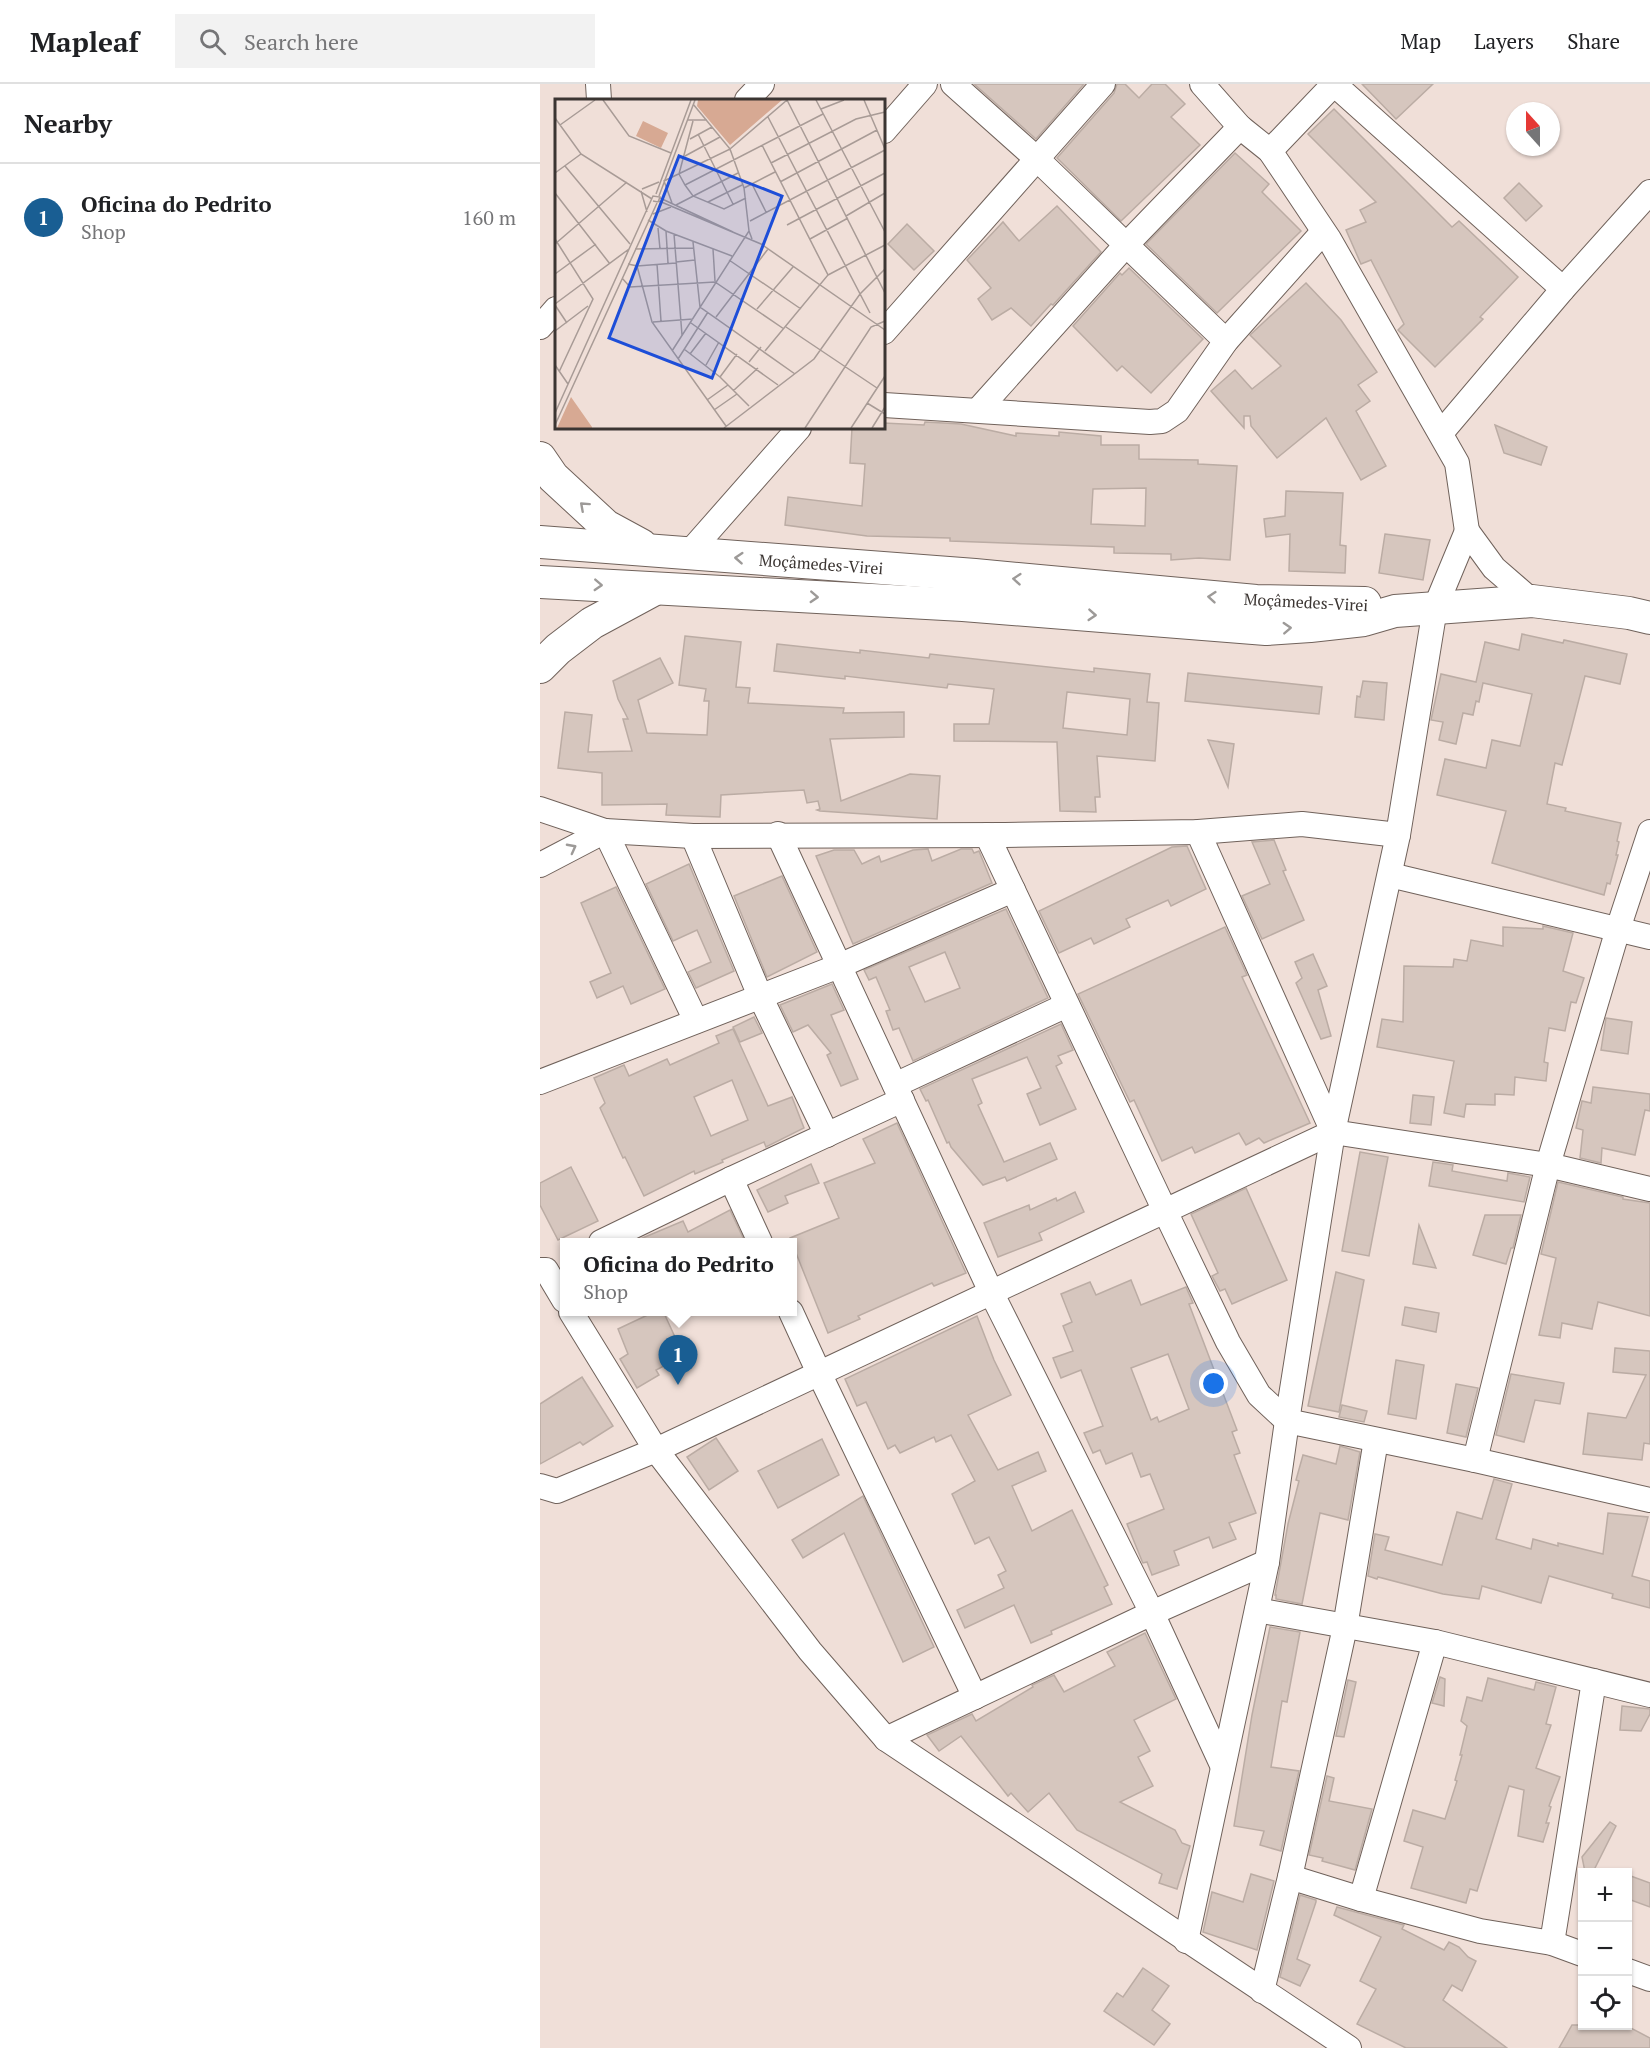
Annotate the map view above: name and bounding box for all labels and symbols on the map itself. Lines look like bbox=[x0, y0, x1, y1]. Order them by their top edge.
inset map bbox=[555, 99, 885, 429]
north arrow bbox=[1506, 102, 1560, 156]
one-way arrow bbox=[581, 502, 591, 513]
street label: Moçâmedes-Virei bbox=[758, 549, 884, 579]
one-way arrow bbox=[735, 552, 744, 565]
one-way arrow bbox=[1013, 573, 1022, 586]
one-way arrow bbox=[594, 579, 603, 592]
street label: Moçâmedes-Virei bbox=[1243, 588, 1369, 616]
one-way arrow bbox=[810, 590, 819, 603]
one-way arrow bbox=[1207, 591, 1216, 604]
one-way arrow bbox=[1088, 609, 1097, 622]
one-way arrow bbox=[1282, 621, 1291, 634]
one-way arrow bbox=[566, 844, 577, 855]
pin: 1 bbox=[658, 1336, 698, 1385]
your location bbox=[1199, 1369, 1228, 1398]

